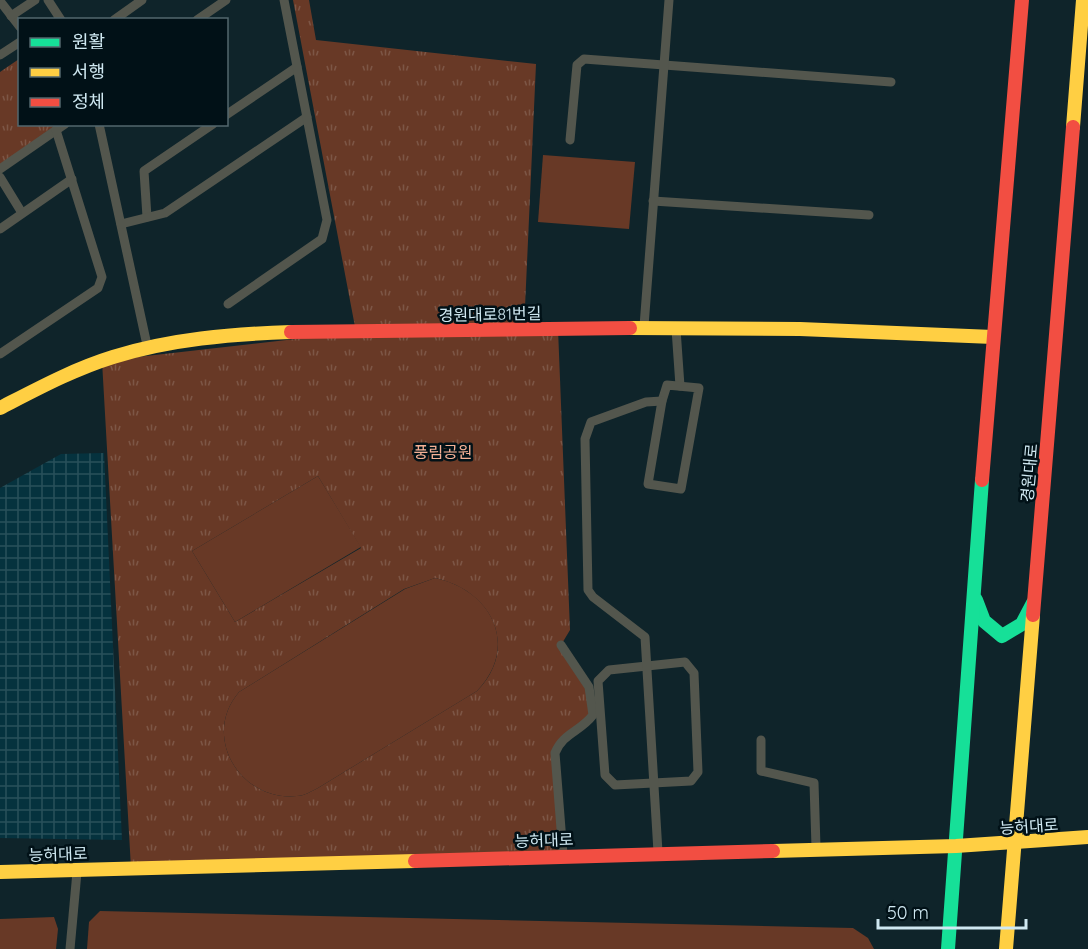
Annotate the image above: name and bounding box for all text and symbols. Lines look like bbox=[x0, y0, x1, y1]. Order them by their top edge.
legend bbox=[18, 18, 228, 126]
text: 원활 bbox=[72, 30, 105, 53]
text: 서행 bbox=[72, 60, 105, 83]
text: 정체 bbox=[72, 90, 105, 113]
street label: 경원대로81번길 bbox=[438, 303, 542, 325]
park label: 풍림공원 bbox=[414, 442, 472, 462]
street label: 경원대로 bbox=[1016, 443, 1042, 503]
street label: 능허대로 bbox=[999, 814, 1059, 838]
street label: 능허대로 bbox=[514, 829, 574, 851]
street label: 능허대로 bbox=[28, 843, 88, 865]
scale bar bbox=[878, 892, 1026, 930]
text: 50 m bbox=[887, 901, 929, 924]

